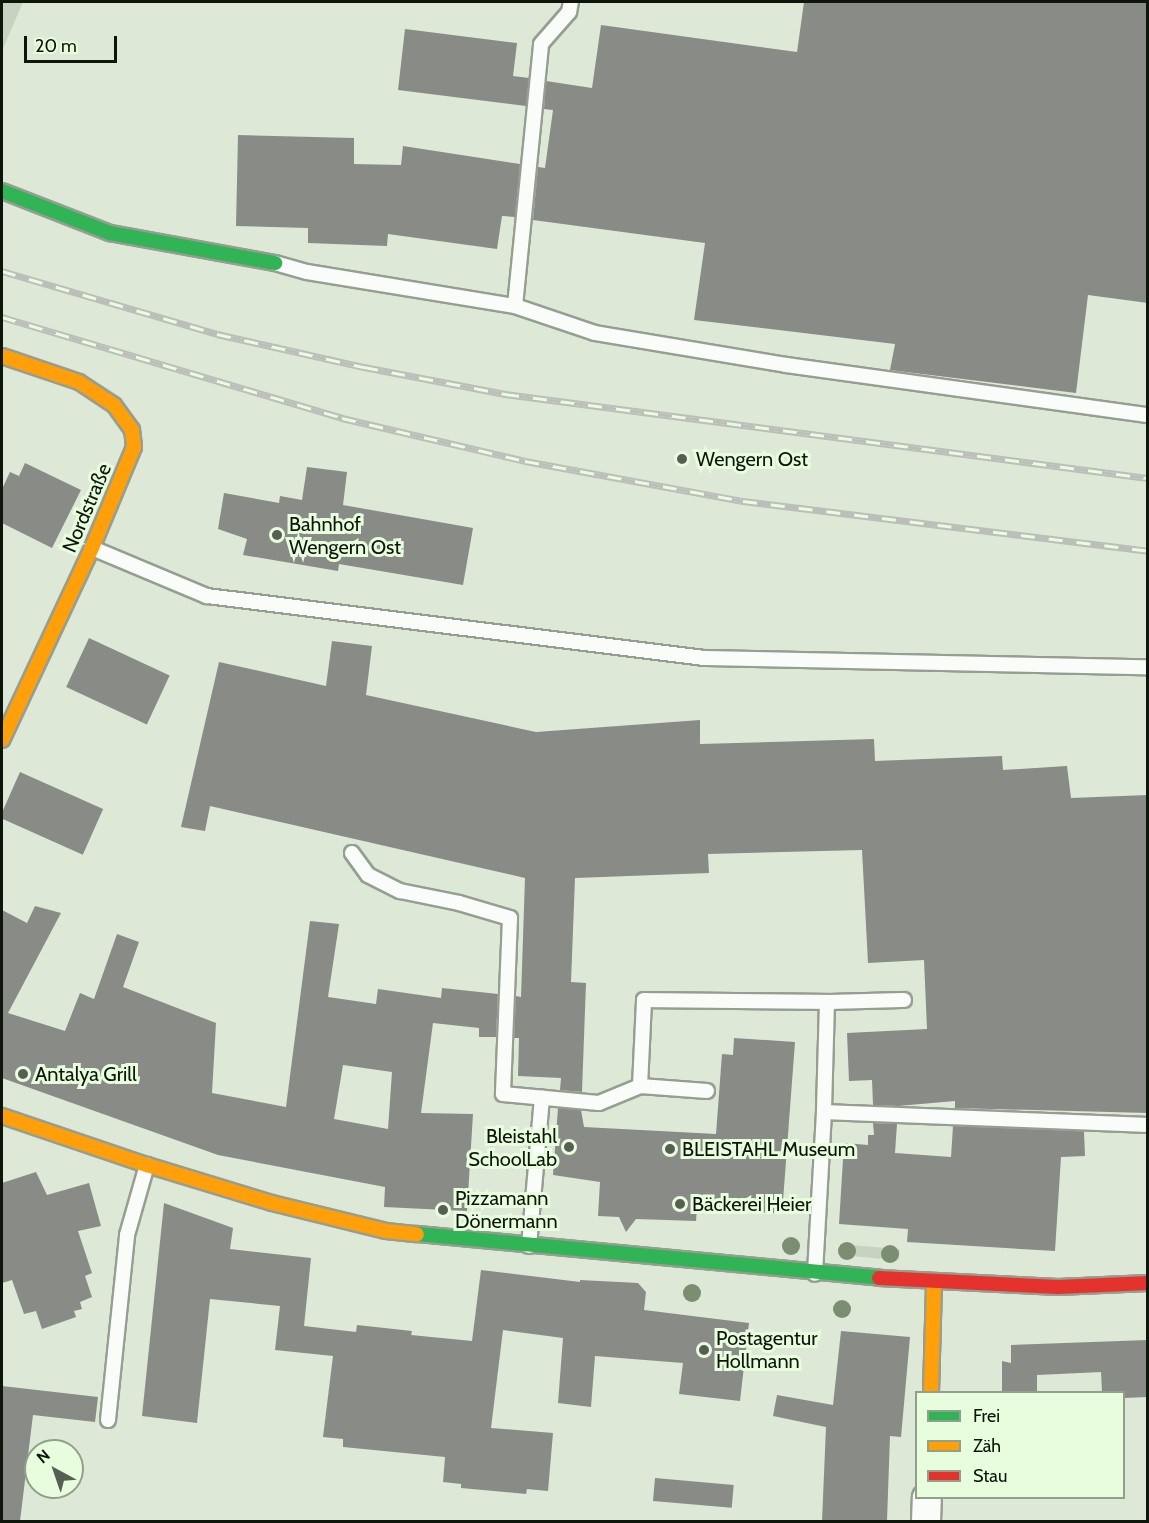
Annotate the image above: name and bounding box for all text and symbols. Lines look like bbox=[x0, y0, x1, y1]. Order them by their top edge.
scale bar bbox=[27, 24, 120, 62]
text: 20 m bbox=[35, 35, 77, 57]
place label: Wengern Ost bbox=[696, 447, 808, 471]
marker: Wengern Ost bbox=[673, 450, 691, 468]
street label: Nordstraße bbox=[58, 460, 116, 556]
place label: Bahnhof Wengern Ost bbox=[289, 512, 401, 559]
marker: Bahnhof Wengern Ost bbox=[270, 528, 284, 542]
place label: Antalya Grill bbox=[35, 1062, 137, 1086]
marker: Antalya Grill bbox=[16, 1067, 30, 1081]
place label: Bleistahl SchoolLab bbox=[468, 1124, 557, 1171]
place label: BLEISTAHL Museum bbox=[682, 1137, 855, 1161]
marker: Bleistahl SchoolLab bbox=[562, 1140, 576, 1154]
marker: BLEISTAHL Museum bbox=[663, 1142, 677, 1156]
place label: Pizzamann Dönermann bbox=[455, 1186, 558, 1233]
place label: Bäckerei Heier bbox=[692, 1192, 811, 1216]
marker: Bäckerei Heier bbox=[673, 1197, 687, 1211]
marker: Pizzamann Dönermann bbox=[436, 1203, 450, 1217]
place label: Postagentur Hollmann bbox=[716, 1326, 818, 1373]
marker: Postagentur Hollmann bbox=[697, 1343, 711, 1357]
legend bbox=[915, 1391, 1125, 1499]
text: Frei bbox=[973, 1405, 1000, 1427]
text: Zäh bbox=[973, 1435, 1001, 1457]
north arrow bbox=[24, 1439, 84, 1499]
text: N bbox=[33, 1445, 54, 1467]
text: Stau bbox=[973, 1465, 1007, 1487]

